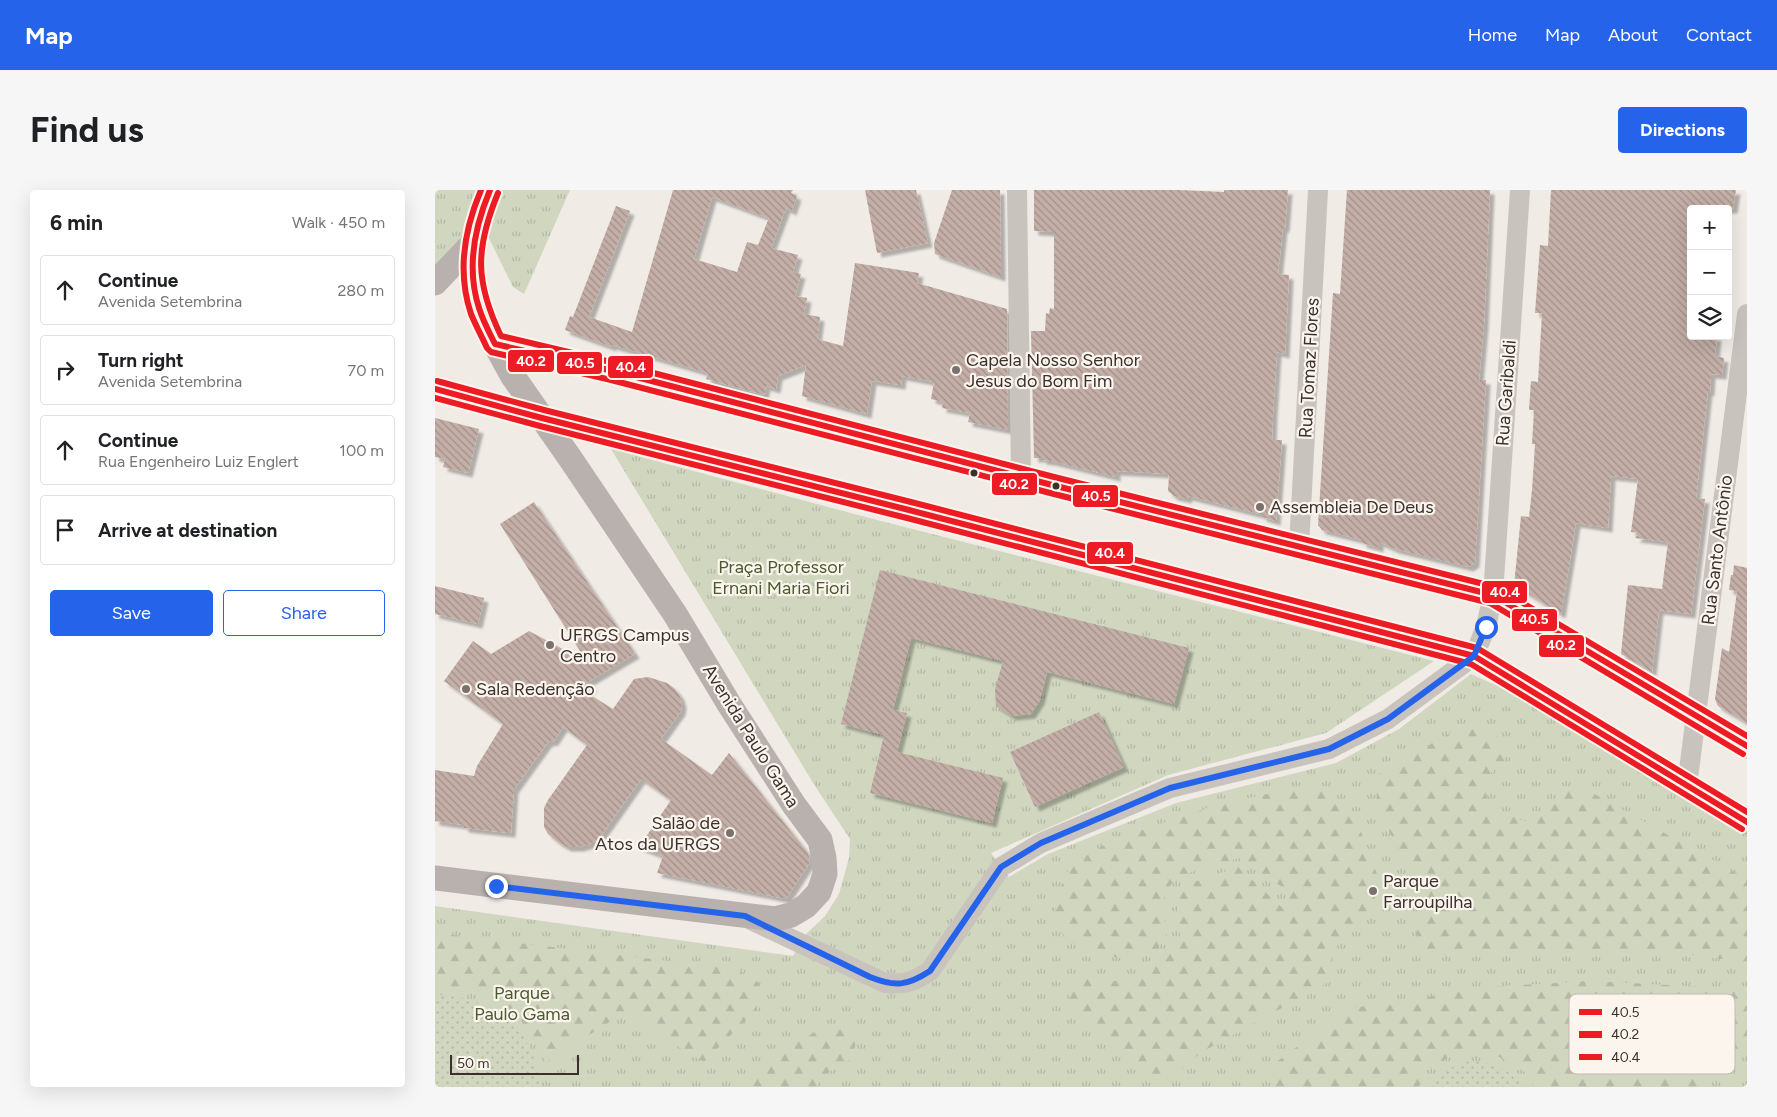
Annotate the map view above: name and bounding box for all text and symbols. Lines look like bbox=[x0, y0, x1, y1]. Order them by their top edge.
text: Map bbox=[25, 21, 73, 50]
text: Home bbox=[1468, 24, 1517, 46]
text: Map bbox=[1545, 24, 1580, 46]
text: About bbox=[1608, 24, 1658, 46]
text: Contact bbox=[1686, 24, 1752, 46]
button: Directions bbox=[1618, 107, 1747, 153]
text: Find us bbox=[30, 109, 144, 151]
map controls bbox=[1687, 205, 1732, 340]
button: + bbox=[1687, 205, 1732, 250]
text: 6 min bbox=[50, 210, 103, 235]
text: Walk · 450 m bbox=[292, 213, 385, 232]
button: − bbox=[1687, 250, 1732, 295]
text: Continue bbox=[98, 269, 178, 292]
icon: ahead bbox=[51, 276, 79, 304]
text: 280 m bbox=[337, 281, 384, 300]
text: Avenida Setembrina bbox=[98, 292, 242, 311]
button: layers bbox=[1687, 295, 1732, 340]
street label: Rua Tomaz Flores bbox=[1294, 297, 1324, 439]
street label: Rua Garibaldi bbox=[1491, 339, 1521, 447]
text: Turn right bbox=[98, 349, 184, 372]
line badge: 40.2 bbox=[507, 349, 555, 373]
place label: Capela Nosso Senhor Jesus do Bom Fim bbox=[966, 349, 1140, 392]
line badge: 40.5 bbox=[556, 351, 603, 375]
text: 40.2 bbox=[516, 353, 546, 370]
text: 40.5 bbox=[565, 355, 595, 372]
line badge: 40.4 bbox=[607, 355, 654, 379]
icon: right bbox=[51, 356, 79, 384]
text: 40.4 bbox=[616, 359, 646, 376]
text: 70 m bbox=[348, 361, 384, 380]
marker: Capela Nosso Senhor Jesus do Bom Fim bbox=[950, 364, 962, 376]
text: Avenida Setembrina bbox=[98, 372, 242, 391]
text: Continue bbox=[98, 429, 178, 452]
icon: ahead bbox=[51, 436, 79, 464]
text: 100 m bbox=[339, 441, 384, 460]
text: Rua Engenheiro Luiz Englert bbox=[98, 452, 299, 471]
unlabelled marker bbox=[969, 468, 979, 478]
line badge: 40.2 bbox=[991, 472, 1038, 496]
street label: Rua Santo Antônio bbox=[1697, 474, 1737, 626]
text: 40.2 bbox=[999, 476, 1029, 493]
unlabelled marker bbox=[1051, 481, 1061, 491]
line badge: 40.5 bbox=[1072, 484, 1119, 508]
text: 40.5 bbox=[1081, 488, 1111, 505]
place label: Assembleia De Deus bbox=[1270, 496, 1434, 518]
marker: Assembleia De Deus bbox=[1254, 501, 1266, 513]
icon: arrive bbox=[51, 516, 79, 544]
text: Arrive at destination bbox=[98, 519, 277, 542]
line badge: 40.4 bbox=[1086, 541, 1134, 565]
text: 40.4 bbox=[1095, 545, 1125, 562]
park label: Praça Professor Ernani Maria Fiori bbox=[712, 556, 850, 599]
line badge: 40.4 bbox=[1481, 580, 1528, 604]
text: 40.4 bbox=[1490, 584, 1520, 601]
button: Save bbox=[50, 590, 213, 636]
button: Share bbox=[223, 590, 385, 636]
line badge: 40.5 bbox=[1511, 608, 1558, 632]
text: 40.5 bbox=[1519, 611, 1549, 628]
route start bbox=[1475, 616, 1498, 639]
place label: UFRGS Campus Centro bbox=[560, 624, 690, 667]
line badge: 40.2 bbox=[1538, 634, 1585, 658]
text: 40.2 bbox=[1546, 637, 1576, 654]
marker: UFRGS Campus Centro bbox=[544, 639, 556, 651]
street label: Avenida Paulo Gama bbox=[698, 660, 804, 812]
place label: Sala Redenção bbox=[476, 678, 595, 700]
marker: Sala Redenção bbox=[460, 683, 472, 695]
place label: Salão de Atos da UFRGS bbox=[595, 812, 720, 855]
marker: Salão de Atos da UFRGS bbox=[724, 827, 736, 839]
place label: Parque Farroupilha bbox=[1383, 870, 1473, 913]
route end bbox=[485, 875, 508, 898]
marker: Parque Farroupilha bbox=[1367, 885, 1379, 897]
park label: Parque Paulo Gama bbox=[474, 982, 570, 1025]
legend bbox=[1569, 994, 1735, 1074]
text: 40.5 bbox=[1611, 1004, 1640, 1021]
text: 40.2 bbox=[1611, 1026, 1639, 1043]
text: 40.4 bbox=[1611, 1049, 1641, 1066]
scale bar bbox=[450, 1052, 579, 1075]
text: 50 m bbox=[457, 1055, 489, 1072]

